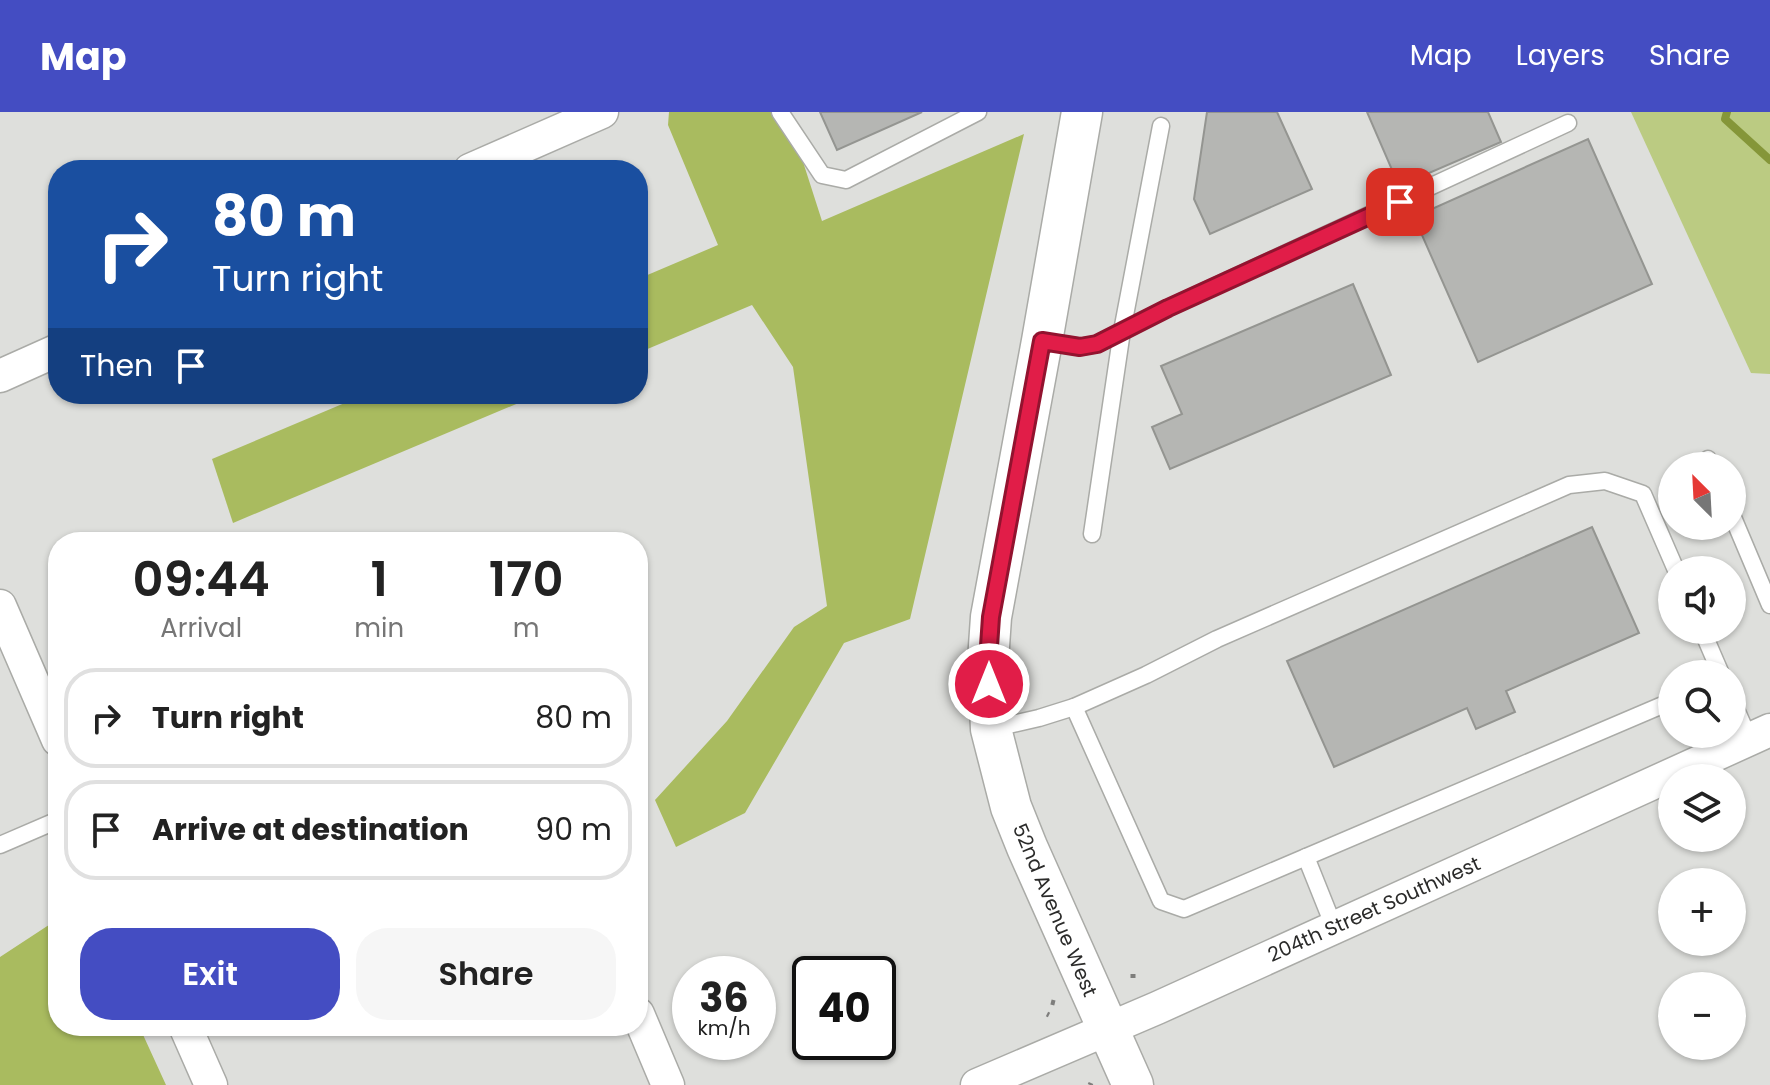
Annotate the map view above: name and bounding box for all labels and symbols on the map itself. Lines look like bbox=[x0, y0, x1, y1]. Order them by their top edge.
pin bbox=[1366, 168, 1434, 236]
north arrow bbox=[1658, 452, 1746, 540]
position arrow bbox=[947, 642, 1031, 726]
street label: 52nd Avenue West bbox=[1006, 819, 1104, 1001]
street label: 204th Street Southwest bbox=[1263, 849, 1485, 969]
speed limit sign: 40 bbox=[792, 956, 896, 1060]

